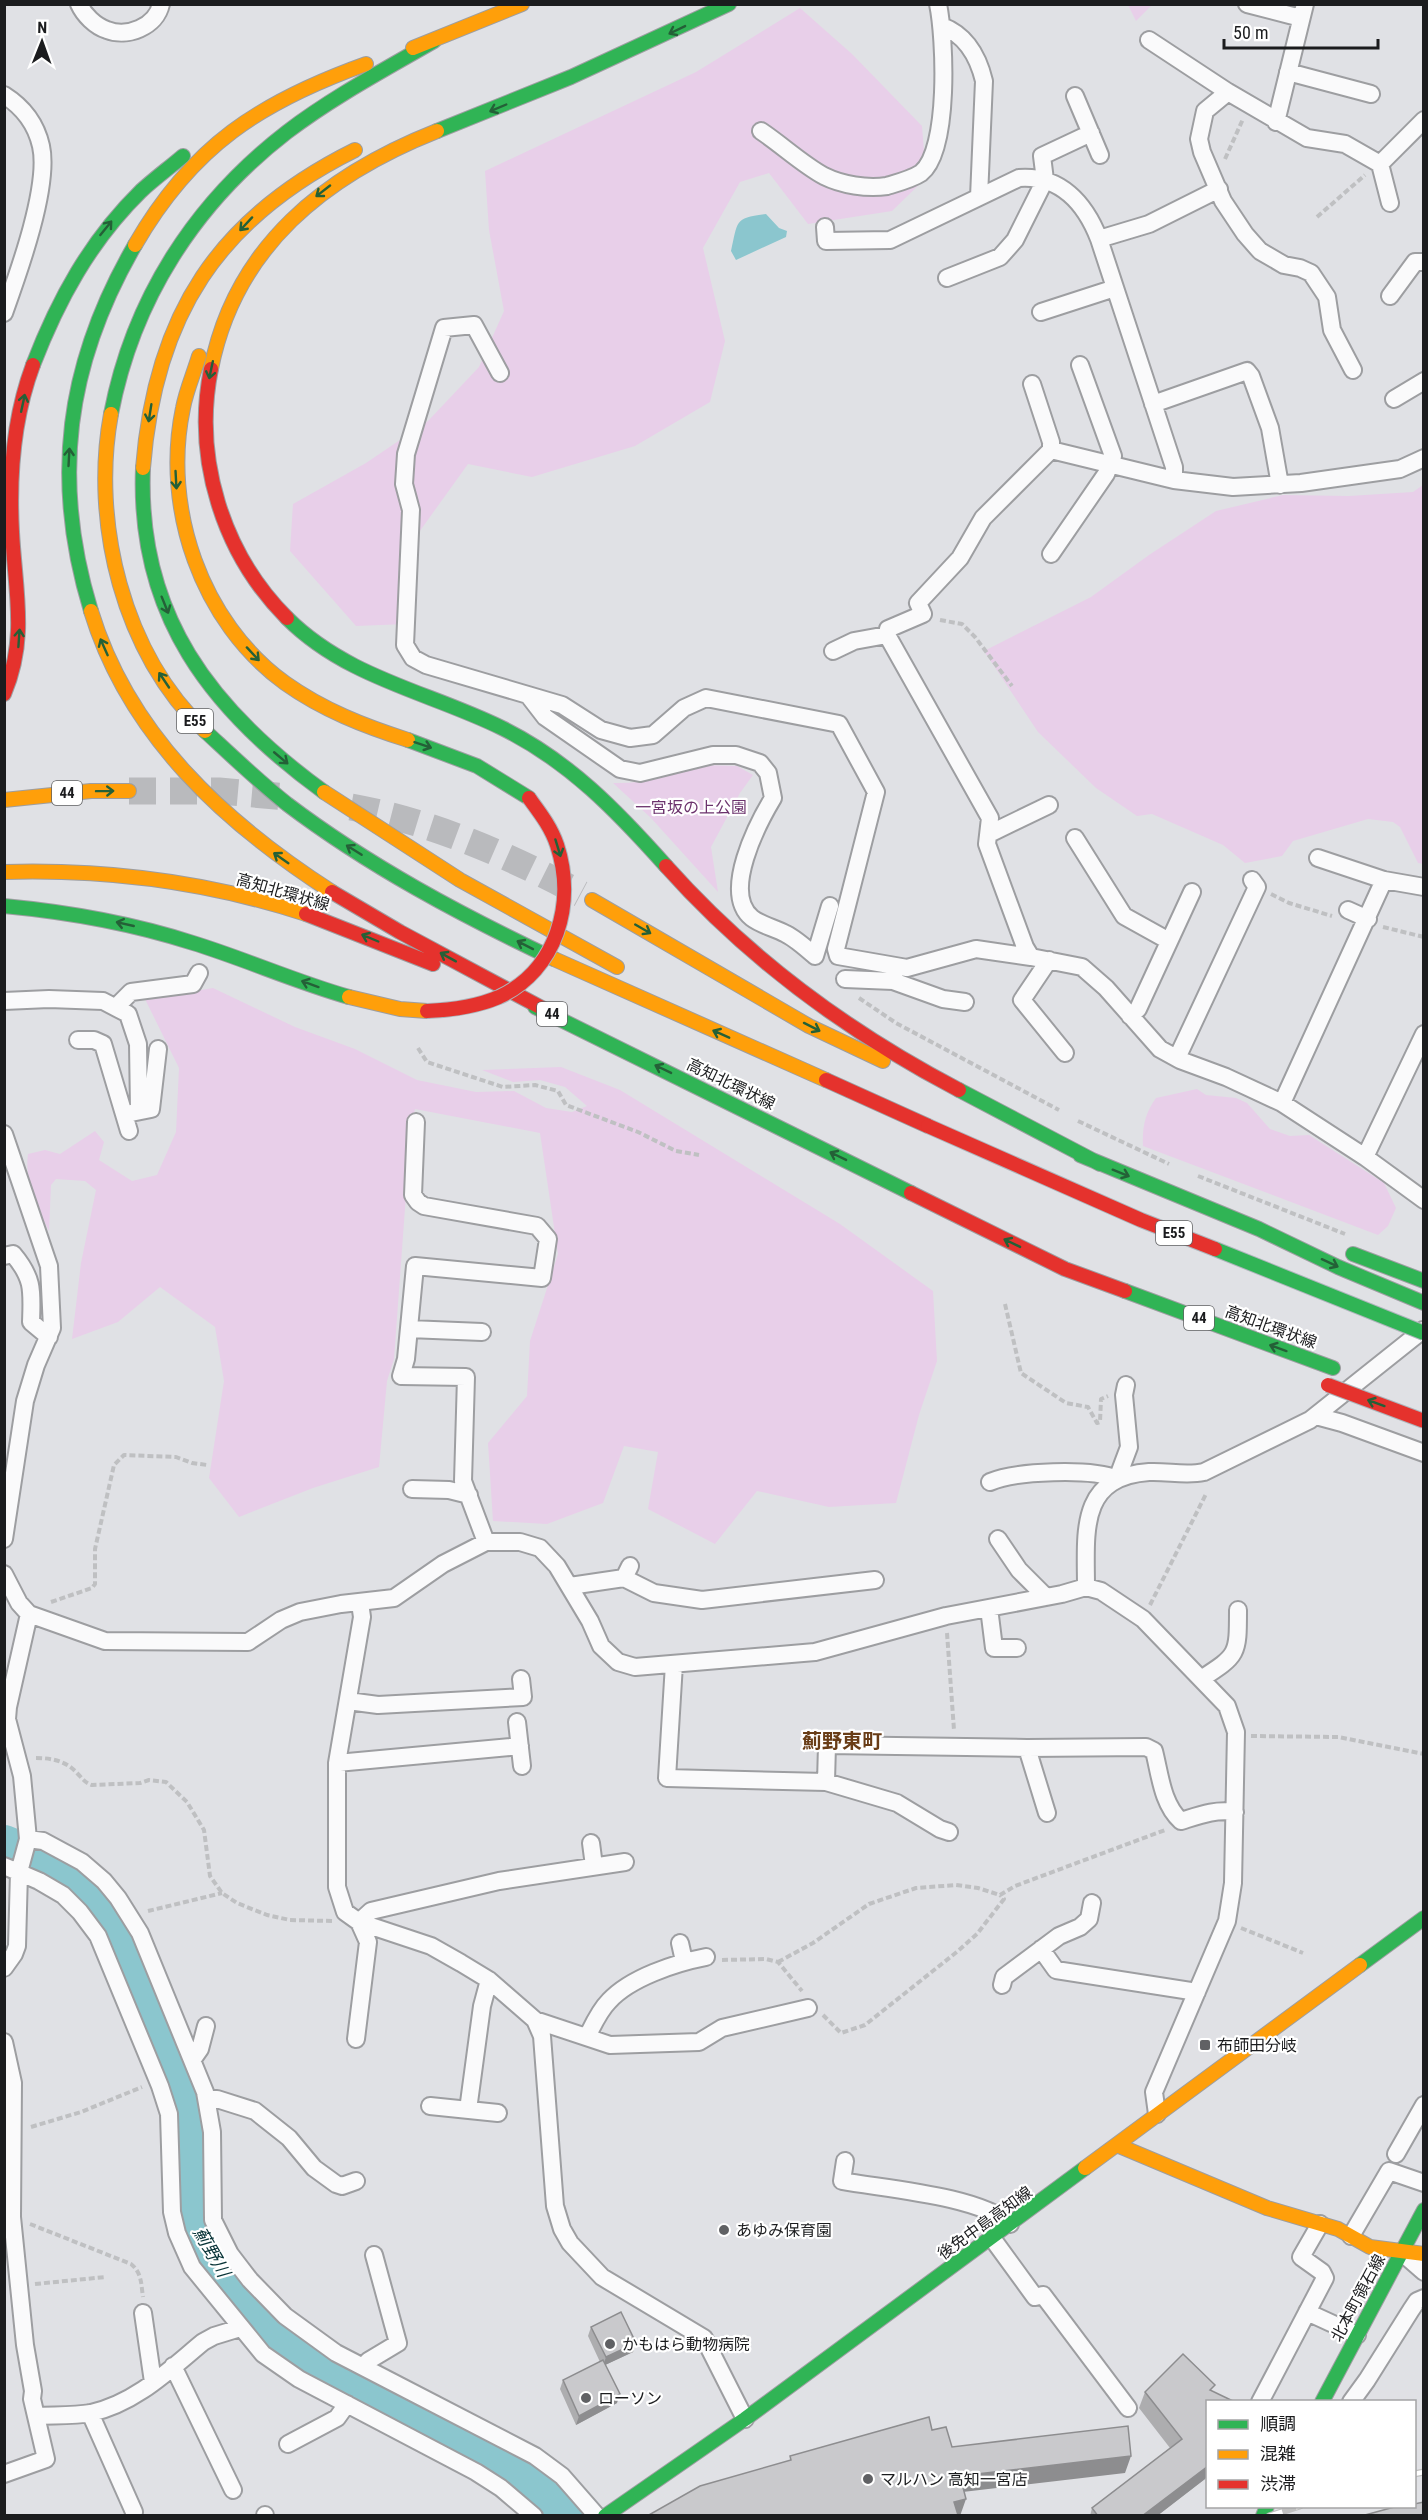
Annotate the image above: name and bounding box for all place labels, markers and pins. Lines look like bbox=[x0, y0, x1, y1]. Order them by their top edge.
place label: 布師田分岐 bbox=[1217, 2036, 1297, 2055]
marker: 布師田分岐 bbox=[1198, 2038, 1212, 2052]
place label: あゆみ保育園 bbox=[736, 2221, 832, 2240]
marker: あゆみ保育園 bbox=[717, 2223, 731, 2237]
place label: かもはら動物病院 bbox=[622, 2335, 750, 2354]
marker: かもはら動物病院 bbox=[603, 2337, 617, 2351]
place label: ローソン bbox=[598, 2389, 662, 2408]
marker: ローソン bbox=[579, 2391, 593, 2405]
place label: マルハン 高知一宮店 bbox=[880, 2470, 1028, 2489]
marker: マルハン 高知一宮店 bbox=[861, 2472, 875, 2486]

